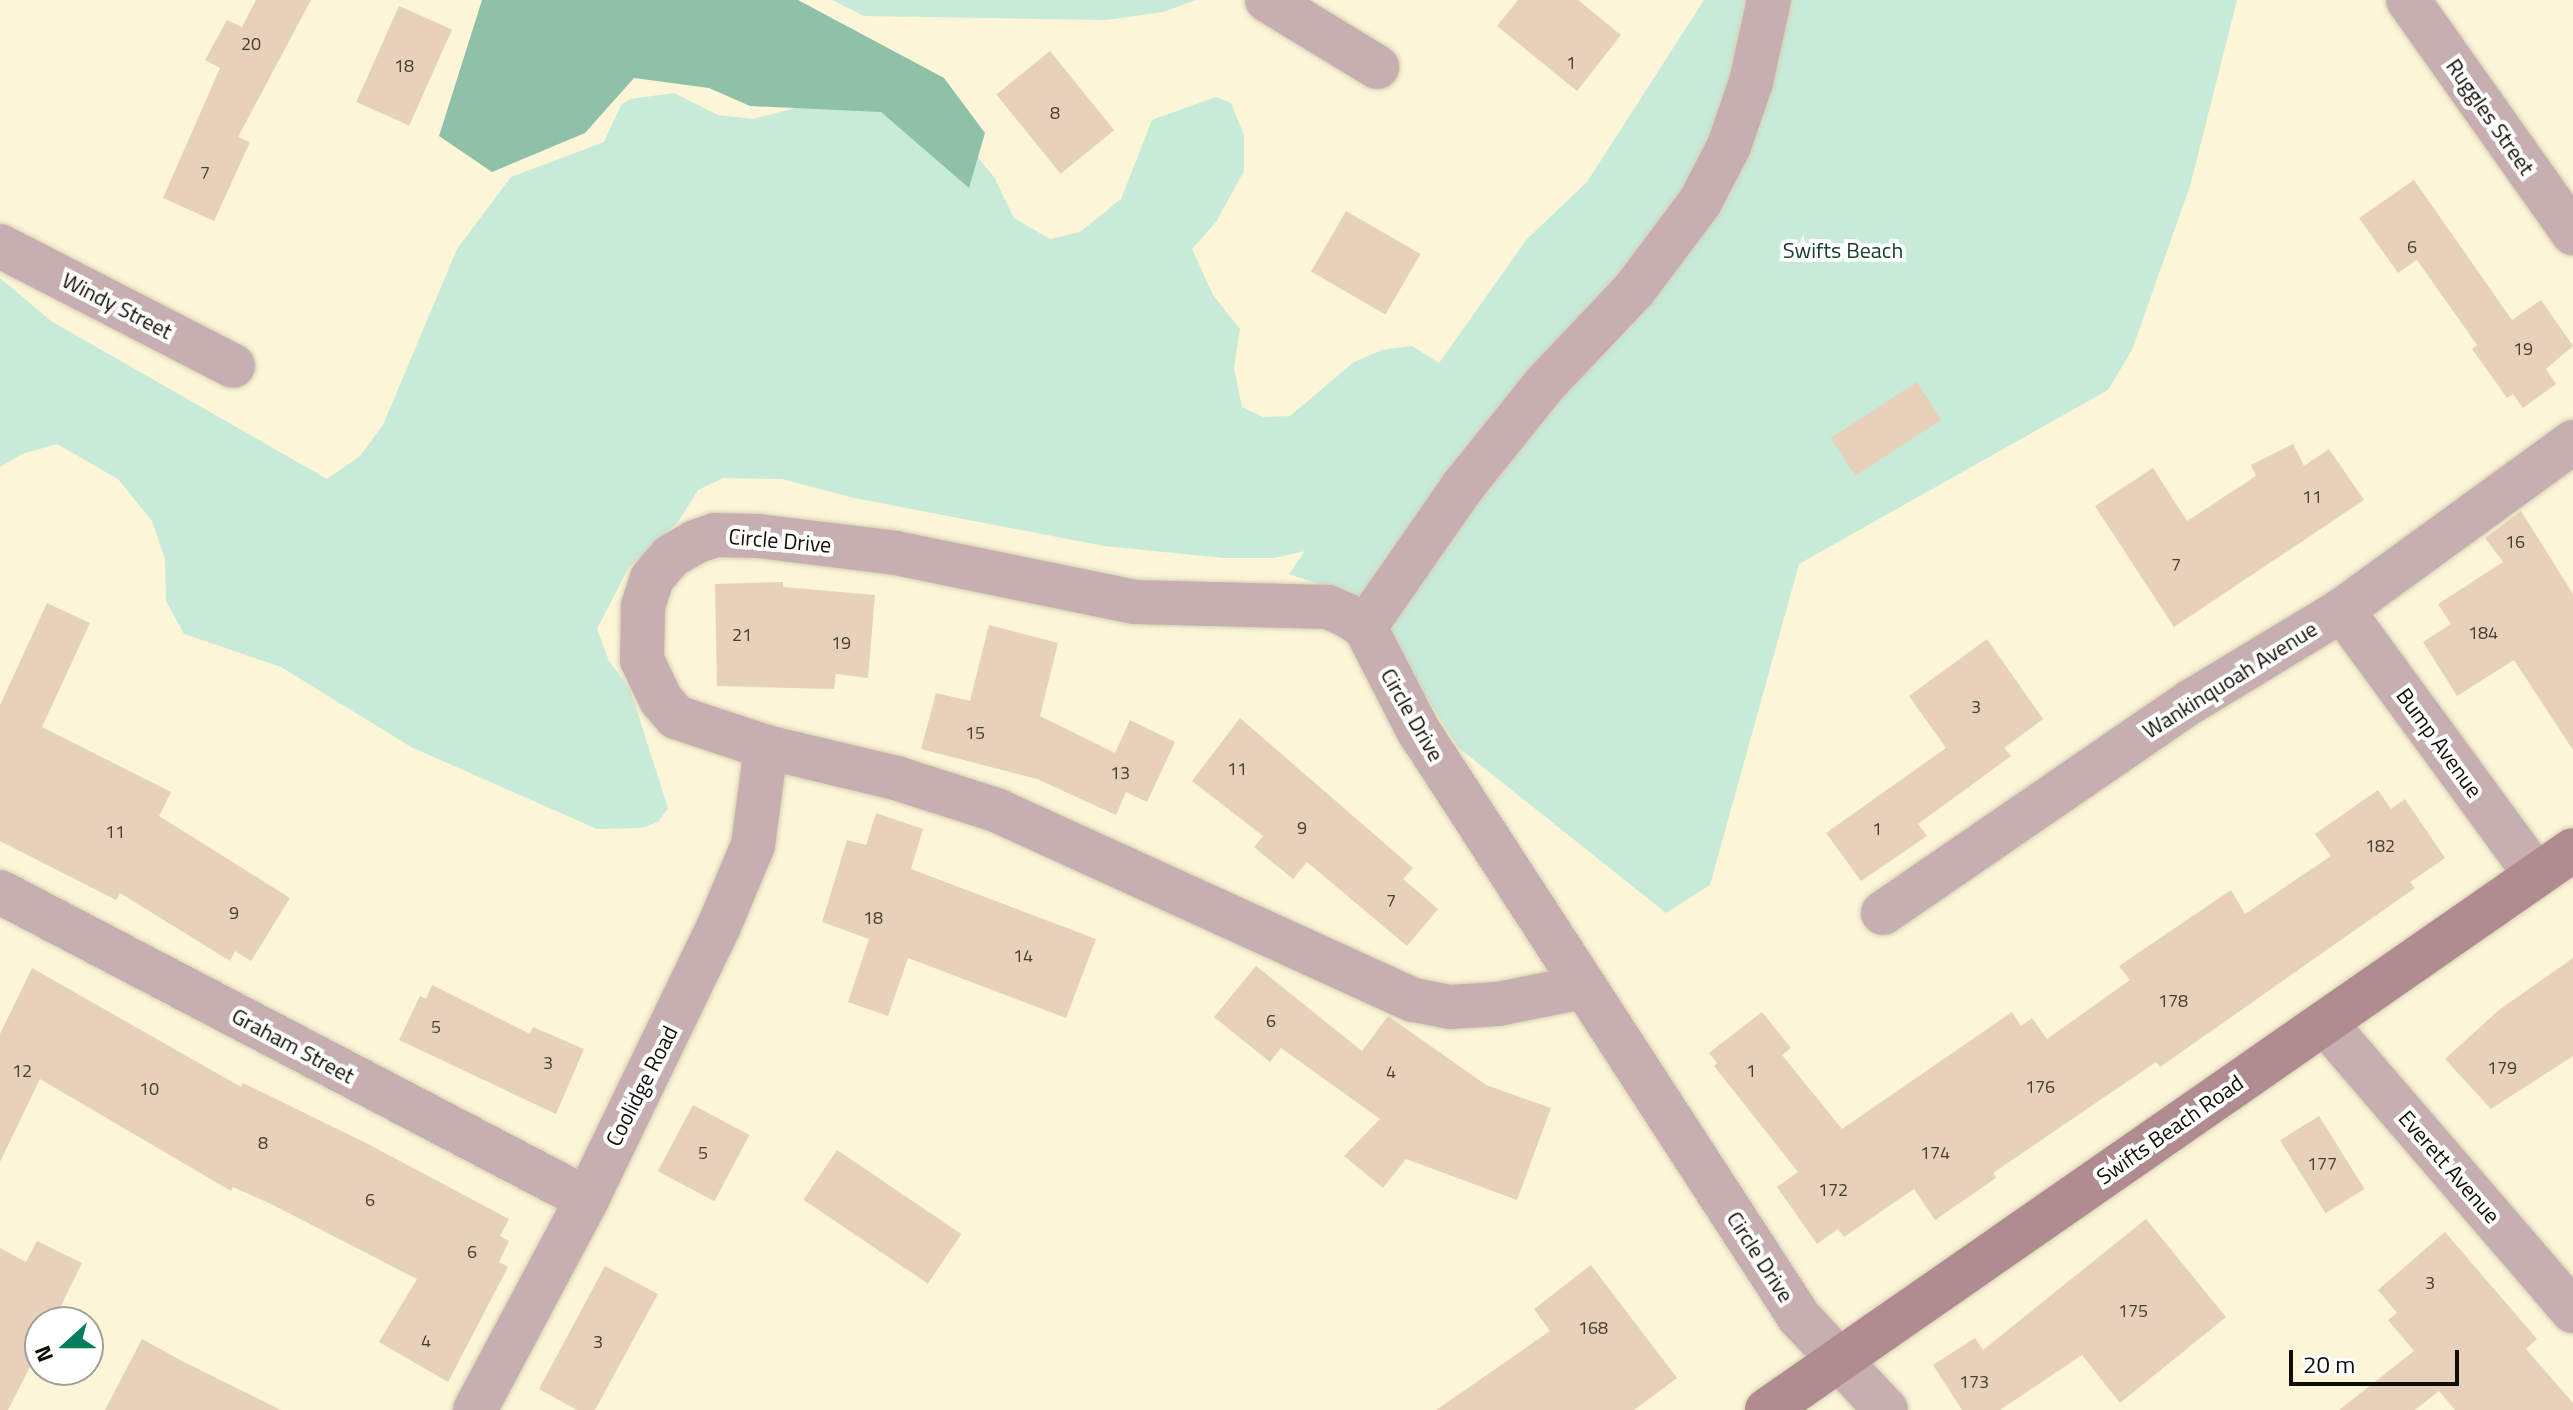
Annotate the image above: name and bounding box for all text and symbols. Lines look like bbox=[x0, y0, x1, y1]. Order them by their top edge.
house number: 20 bbox=[241, 33, 261, 55]
house number: 1 bbox=[1566, 52, 1576, 74]
street label: Ruggles Street bbox=[2440, 54, 2540, 180]
house number: 18 bbox=[394, 55, 414, 77]
house number: 8 bbox=[1050, 102, 1060, 124]
house number: 7 bbox=[200, 162, 210, 184]
house number: 6 bbox=[2407, 236, 2417, 258]
park label: Swifts Beach bbox=[1783, 238, 1903, 264]
street label: Windy Street bbox=[58, 267, 176, 345]
house number: 19 bbox=[2513, 338, 2533, 360]
house number: 11 bbox=[2302, 486, 2322, 508]
street label: Circle Drive bbox=[728, 523, 832, 559]
house number: 16 bbox=[2505, 531, 2525, 553]
house number: 7 bbox=[2171, 554, 2181, 576]
street label: Wankinquoah Avenue bbox=[2138, 616, 2322, 744]
house number: 184 bbox=[2468, 622, 2498, 644]
house number: 21 bbox=[732, 624, 752, 646]
house number: 19 bbox=[831, 632, 851, 654]
street label: Circle Drive bbox=[1375, 664, 1449, 766]
street label: Bump Avenue bbox=[2390, 683, 2488, 803]
house number: 3 bbox=[1971, 696, 1981, 718]
house number: 15 bbox=[965, 722, 985, 744]
house number: 11 bbox=[1227, 758, 1247, 780]
house number: 13 bbox=[1110, 762, 1130, 784]
house number: 9 bbox=[1297, 817, 1307, 839]
house number: 1 bbox=[1872, 818, 1882, 840]
house number: 11 bbox=[105, 821, 125, 843]
house number: 182 bbox=[2365, 835, 2395, 857]
house number: 7 bbox=[1386, 890, 1396, 912]
house number: 9 bbox=[229, 902, 239, 924]
house number: 18 bbox=[863, 907, 883, 929]
house number: 14 bbox=[1013, 945, 1033, 967]
house number: 178 bbox=[2158, 990, 2188, 1012]
street label: Graham Street bbox=[227, 1003, 359, 1089]
house number: 6 bbox=[1266, 1010, 1276, 1032]
house number: 5 bbox=[431, 1016, 441, 1038]
street label: Coolidge Road bbox=[600, 1021, 684, 1151]
house number: 3 bbox=[543, 1052, 553, 1074]
house number: 179 bbox=[2487, 1057, 2517, 1079]
house number: 12 bbox=[12, 1060, 32, 1082]
house number: 1 bbox=[1746, 1060, 1756, 1082]
house number: 4 bbox=[1386, 1061, 1396, 1083]
street label: Swifts Beach Road bbox=[2092, 1070, 2248, 1190]
house number: 176 bbox=[2025, 1076, 2055, 1098]
house number: 10 bbox=[139, 1078, 159, 1100]
street label: Everett Avenue bbox=[2393, 1105, 2505, 1229]
house number: 8 bbox=[258, 1132, 268, 1154]
house number: 5 bbox=[698, 1142, 708, 1164]
house number: 174 bbox=[1920, 1142, 1950, 1164]
house number: 177 bbox=[2307, 1153, 2337, 1175]
house number: 172 bbox=[1818, 1179, 1848, 1201]
house number: 6 bbox=[365, 1189, 375, 1211]
street label: Circle Drive bbox=[1721, 1207, 1799, 1307]
house number: 6 bbox=[467, 1241, 477, 1263]
house number: 3 bbox=[2425, 1272, 2435, 1294]
house number: 175 bbox=[2118, 1300, 2148, 1322]
north arrow bbox=[24, 1306, 104, 1386]
house number: 168 bbox=[1578, 1317, 1608, 1339]
house number: 4 bbox=[421, 1330, 431, 1352]
house number: 3 bbox=[593, 1331, 603, 1353]
scale bar bbox=[2293, 1334, 2463, 1384]
text: N bbox=[25, 1341, 62, 1367]
text: 20 m bbox=[2303, 1346, 2355, 1382]
house number: 173 bbox=[1959, 1371, 1989, 1393]

